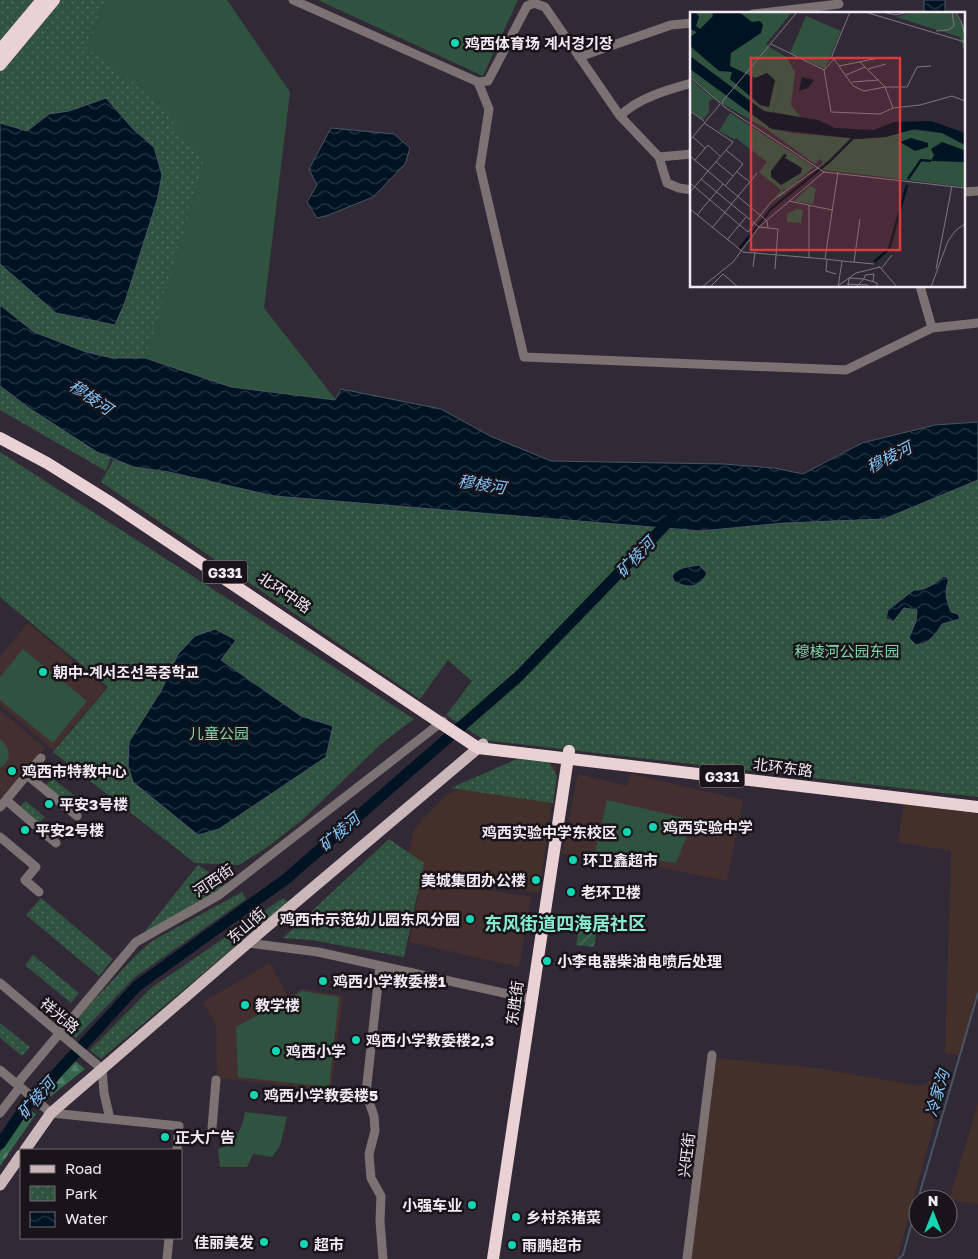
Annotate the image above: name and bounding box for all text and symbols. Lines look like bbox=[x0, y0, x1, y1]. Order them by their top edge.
inset map bbox=[690, 12, 966, 288]
place label: 鸡西体育场 계서경기장 bbox=[465, 34, 613, 52]
marker: 鸡西体育场 계서경기장 bbox=[449, 37, 461, 49]
water label: 穆棱河 bbox=[66, 375, 119, 420]
water label: 穆棱河 bbox=[863, 436, 918, 477]
water label: 穆棱河 bbox=[457, 470, 510, 498]
water label: 矿棱河 bbox=[611, 531, 661, 581]
road number: G331 bbox=[202, 560, 248, 584]
street label: 北环中路 bbox=[255, 568, 315, 616]
park label: 穆棱河公园东园 bbox=[794, 642, 900, 660]
place label: 朝中-계서조선족중학교 bbox=[53, 663, 199, 681]
marker: 朝中-계서조선족중학교 bbox=[37, 666, 49, 678]
park label: 儿童公园 bbox=[189, 724, 249, 742]
street label: 北环东路 bbox=[752, 754, 814, 780]
place label: 鸡西市特教中心 bbox=[22, 762, 127, 780]
road number: G331 bbox=[700, 764, 744, 788]
marker: 鸡西市特教中心 bbox=[6, 765, 18, 777]
place label: 平安3号楼 bbox=[59, 795, 128, 813]
marker: 平安3号楼 bbox=[43, 798, 55, 810]
water label: 矿棱河 bbox=[314, 807, 366, 855]
place label: 鸡西实验中学 bbox=[663, 818, 753, 836]
place label: 平安2号楼 bbox=[35, 821, 104, 839]
marker: 鸡西实验中学 bbox=[647, 821, 659, 833]
place label: 鸡西实验中学东校区 bbox=[482, 823, 617, 841]
marker: 平安2号楼 bbox=[19, 824, 31, 836]
marker: 鸡西实验中学东校区 bbox=[621, 826, 633, 838]
place label: 环卫鑫超市 bbox=[583, 851, 658, 869]
marker: 环卫鑫超市 bbox=[567, 854, 579, 866]
street label: 河西街 bbox=[189, 860, 237, 900]
place label: 美城集团办公楼 bbox=[421, 871, 526, 889]
marker: 美城集团办公楼 bbox=[530, 874, 542, 886]
place label: 老环卫楼 bbox=[581, 883, 641, 901]
marker: 老环卫楼 bbox=[565, 886, 577, 898]
street label: 东山街 bbox=[223, 903, 269, 947]
place label: 鸡西市示范幼儿园东风分园 bbox=[280, 910, 460, 928]
district label: 东风街道四海居社区 bbox=[484, 912, 646, 934]
marker: 鸡西市示范幼儿园东风分园 bbox=[464, 913, 476, 925]
place label: 小李电器柴油电喷后处理 bbox=[557, 952, 722, 970]
marker: 小李电器柴油电喷后处理 bbox=[541, 955, 553, 967]
place label: 鸡西小学教委楼1 bbox=[333, 972, 446, 990]
marker: 鸡西小学教委楼1 bbox=[317, 975, 329, 987]
street label: 东胜街 bbox=[502, 979, 526, 1027]
street label: 祥光路 bbox=[37, 994, 83, 1036]
place label: 教学楼 bbox=[255, 996, 300, 1014]
marker: 教学楼 bbox=[239, 999, 251, 1011]
place label: 鸡西小学教委楼2,3 bbox=[366, 1031, 494, 1049]
marker: 鸡西小学教委楼2,3 bbox=[350, 1034, 362, 1046]
place label: 鸡西小学 bbox=[286, 1042, 346, 1060]
marker: 鸡西小学 bbox=[270, 1045, 282, 1057]
water label: 冷家沟 bbox=[921, 1065, 954, 1119]
water label: 矿棱河 bbox=[13, 1071, 61, 1123]
place label: 鸡西小学教委楼5 bbox=[264, 1086, 378, 1104]
marker: 鸡西小学教委楼5 bbox=[248, 1089, 260, 1101]
place label: 正大广告 bbox=[175, 1128, 235, 1146]
marker: 正大广告 bbox=[159, 1131, 171, 1143]
street label: 兴旺街 bbox=[674, 1132, 698, 1178]
legend bbox=[20, 1149, 182, 1239]
text: Road bbox=[65, 1159, 102, 1177]
text: Park bbox=[65, 1184, 98, 1202]
north arrow bbox=[908, 1189, 958, 1239]
text: N bbox=[928, 1192, 938, 1209]
place label: 小强车业 bbox=[402, 1196, 462, 1214]
marker: 小强车业 bbox=[466, 1199, 478, 1211]
place label: 乡村杀猪菜 bbox=[526, 1208, 601, 1226]
text: Water bbox=[65, 1209, 108, 1227]
marker: 乡村杀猪菜 bbox=[510, 1211, 522, 1223]
place label: 佳丽美发 bbox=[194, 1233, 254, 1251]
place label: 超市 bbox=[314, 1235, 344, 1253]
marker: 佳丽美发 bbox=[258, 1236, 270, 1248]
place label: 雨鹏超市 bbox=[522, 1236, 582, 1254]
marker: 超市 bbox=[298, 1238, 310, 1250]
marker: 雨鹏超市 bbox=[506, 1239, 518, 1251]

